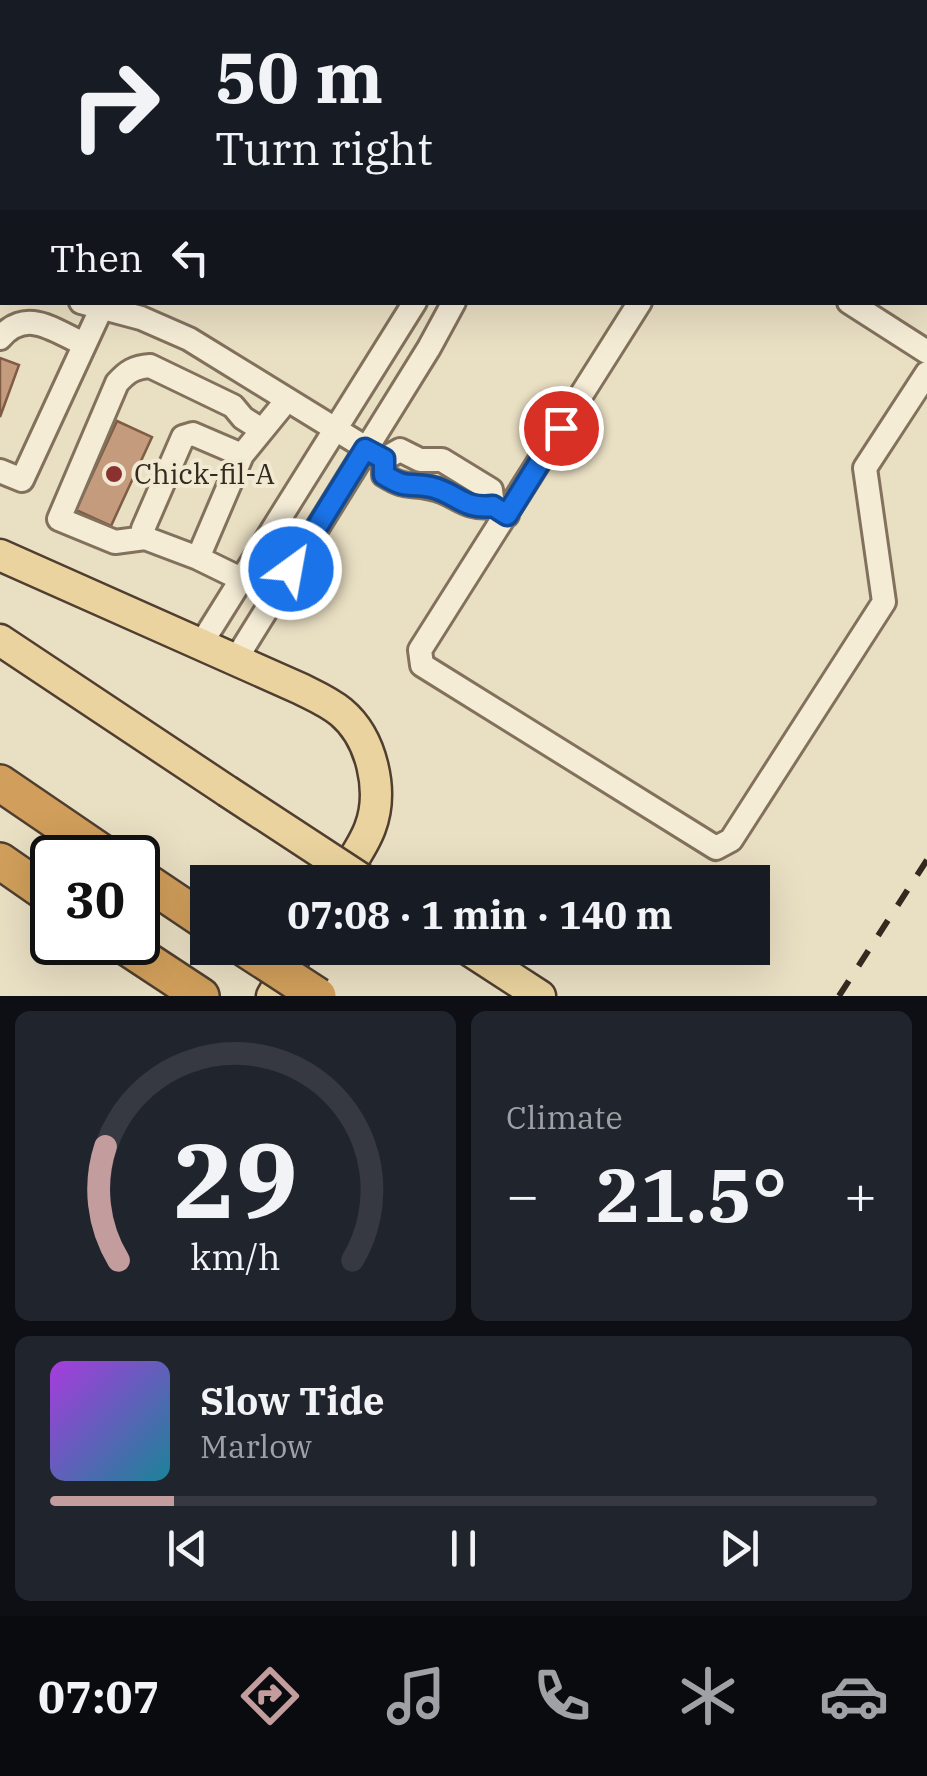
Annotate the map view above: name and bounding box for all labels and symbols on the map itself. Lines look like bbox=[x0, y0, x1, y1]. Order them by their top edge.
pin bbox=[519, 386, 604, 471]
place label: Chick-fil-A bbox=[134, 455, 275, 492]
marker: Chick-fil-A bbox=[103, 463, 125, 485]
position arrow bbox=[239, 517, 343, 621]
speed limit sign: 30 bbox=[30, 835, 160, 965]

